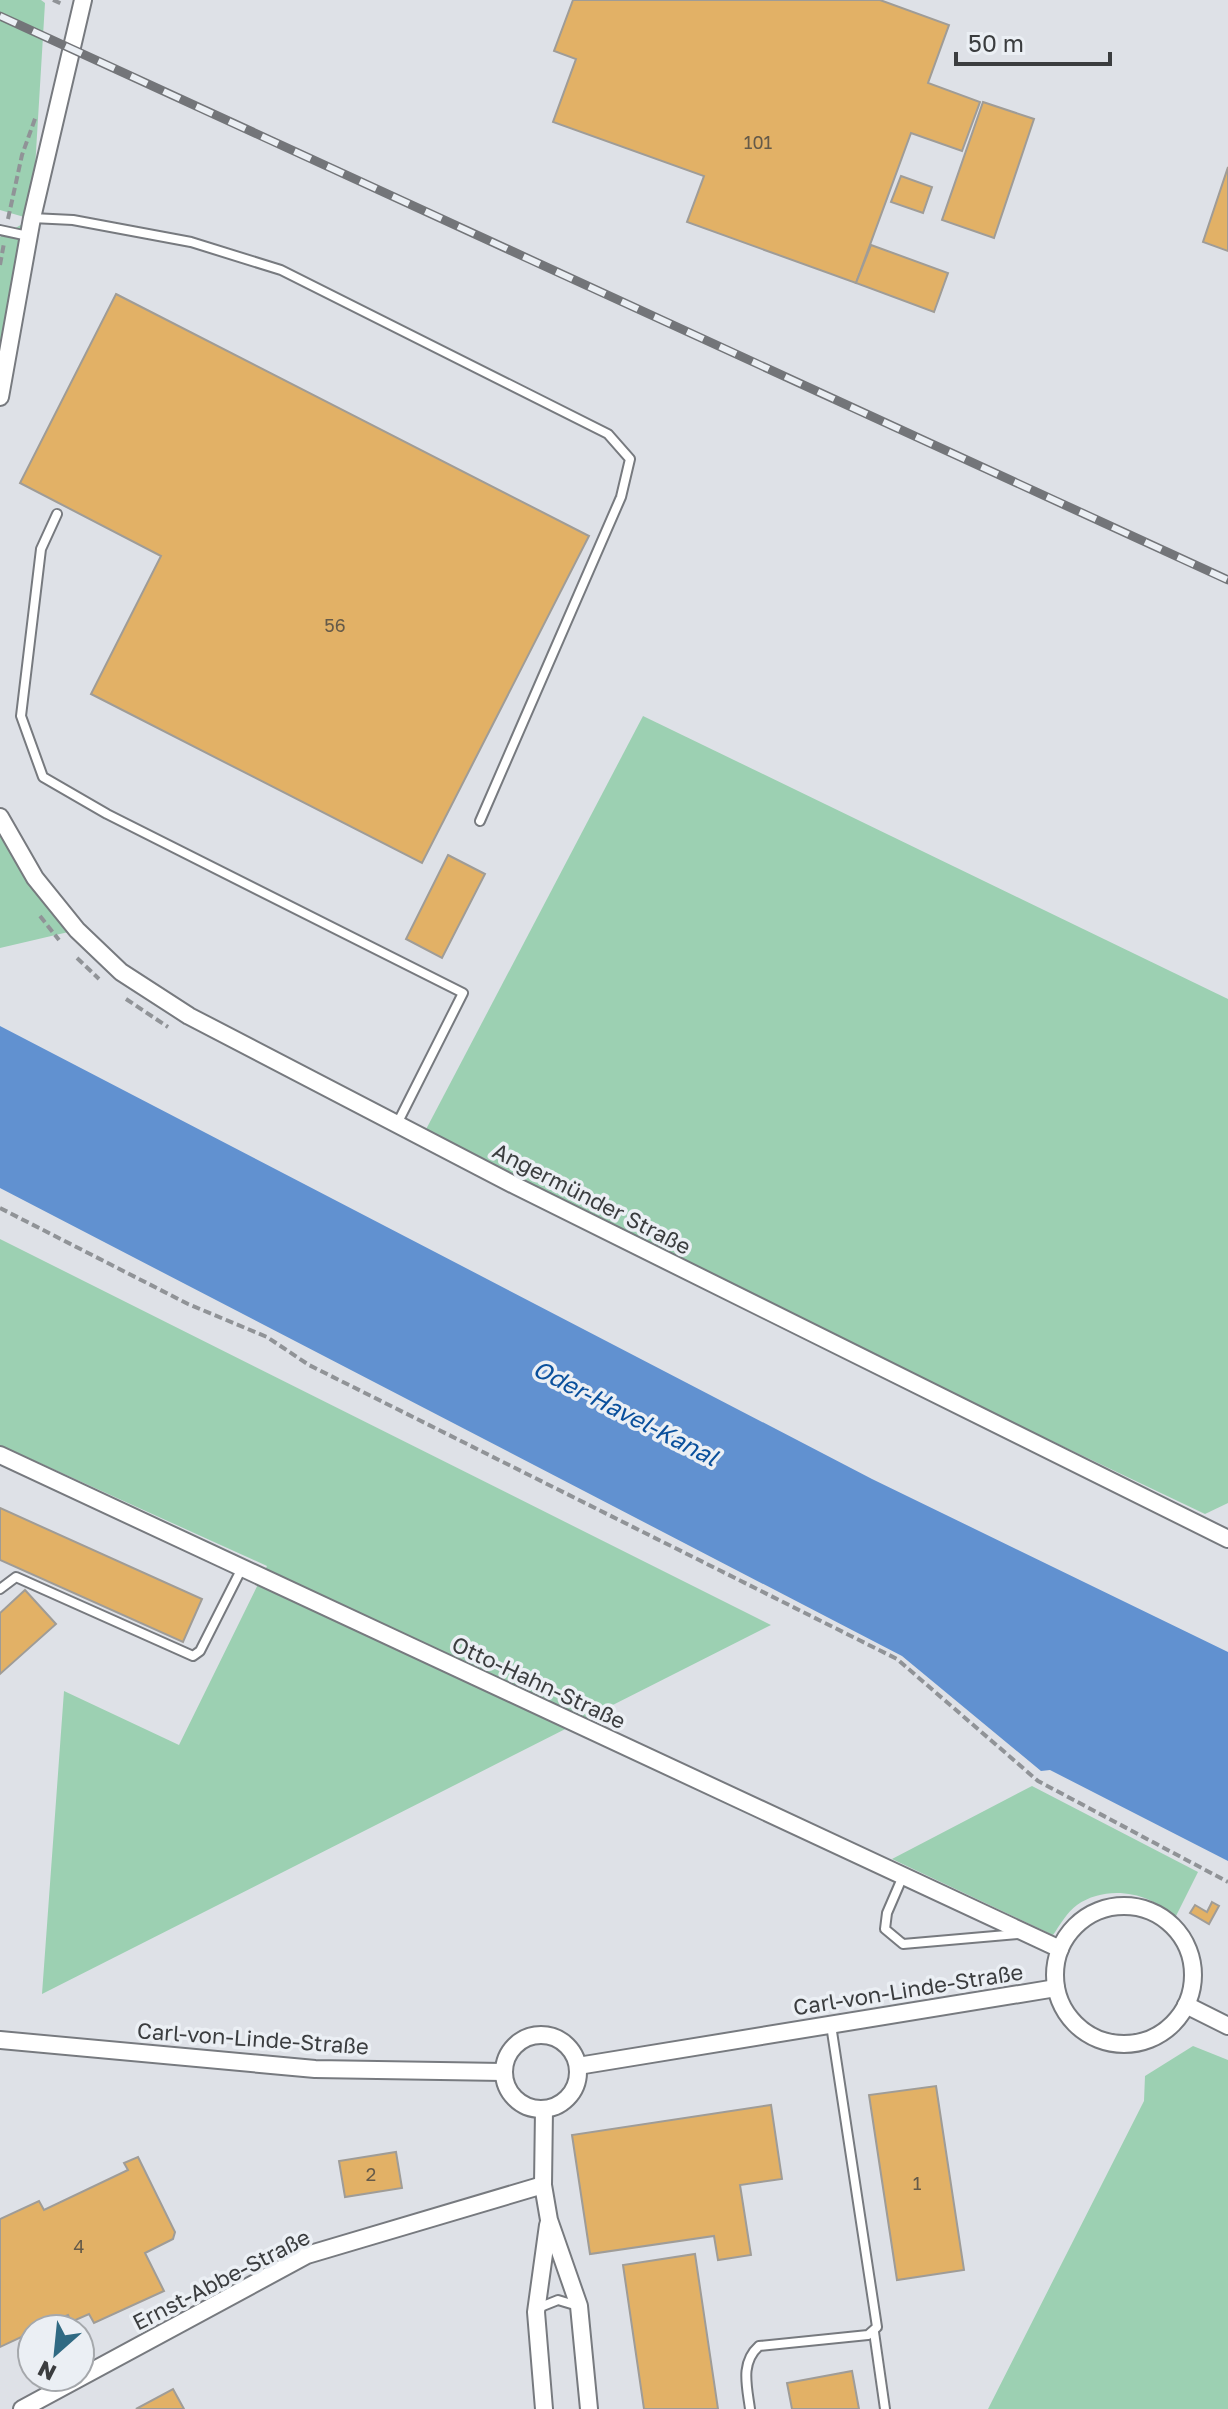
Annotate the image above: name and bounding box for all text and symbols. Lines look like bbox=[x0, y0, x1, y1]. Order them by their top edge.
scale bar bbox=[956, 16, 1110, 66]
text: 50 m bbox=[968, 28, 1024, 57]
house number: 101 bbox=[744, 131, 773, 153]
house number: 56 bbox=[324, 614, 346, 636]
street label: Angermünder Straße bbox=[488, 1136, 696, 1260]
water label: Oder-Havel-Kanal bbox=[529, 1353, 724, 1472]
street label: Otto-Hahn-Straße bbox=[448, 1630, 630, 1734]
street label: Carl-von-Linde-Straße bbox=[791, 1957, 1025, 2021]
street label: Carl-von-Linde-Straße bbox=[136, 2016, 370, 2060]
house number: 2 bbox=[366, 2163, 376, 2185]
house number: 1 bbox=[913, 2172, 922, 2194]
street label: Ernst-Abbe-Straße bbox=[128, 2223, 314, 2335]
house number: 4 bbox=[74, 2235, 85, 2257]
north arrow bbox=[16, 2313, 96, 2393]
text: N bbox=[33, 2355, 60, 2387]

